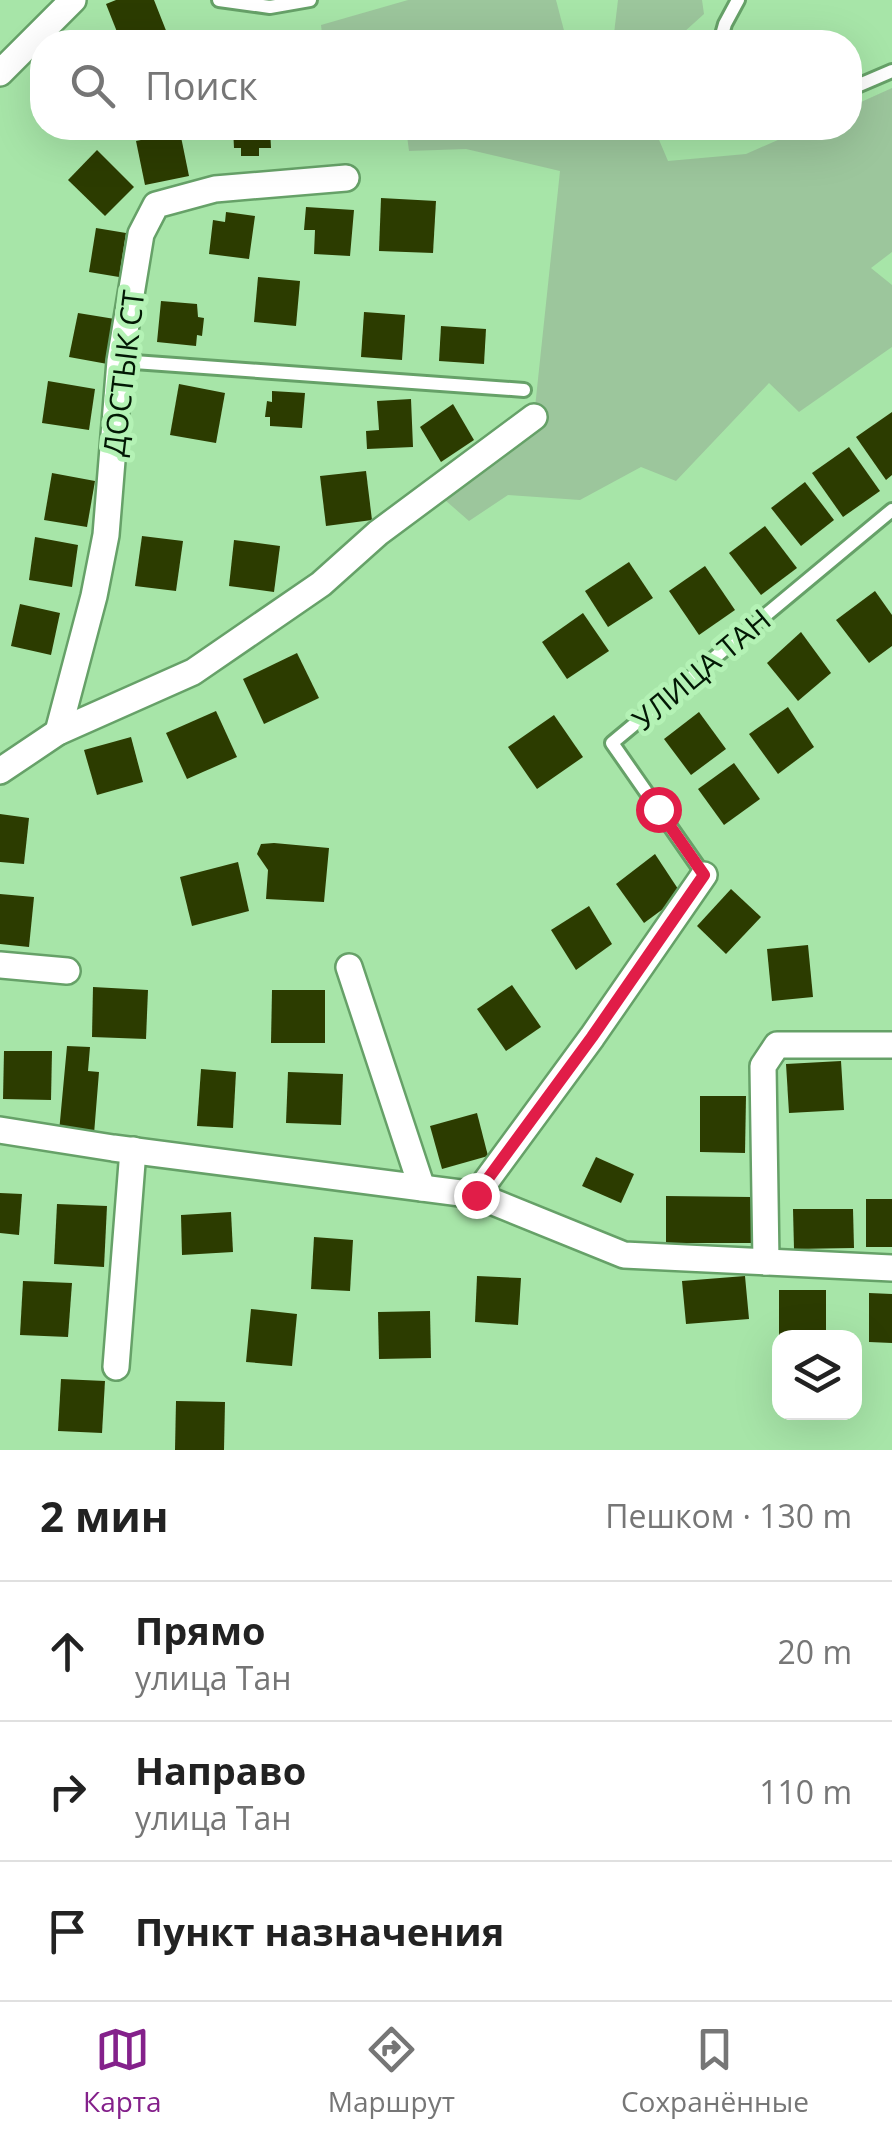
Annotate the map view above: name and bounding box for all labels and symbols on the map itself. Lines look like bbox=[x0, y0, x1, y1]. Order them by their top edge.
street label: ДОСТЫК СТ bbox=[93, 288, 154, 458]
street label: УЛИЦА ТАН bbox=[623, 599, 779, 739]
route start bbox=[636, 787, 682, 833]
route end bbox=[454, 1173, 500, 1219]

